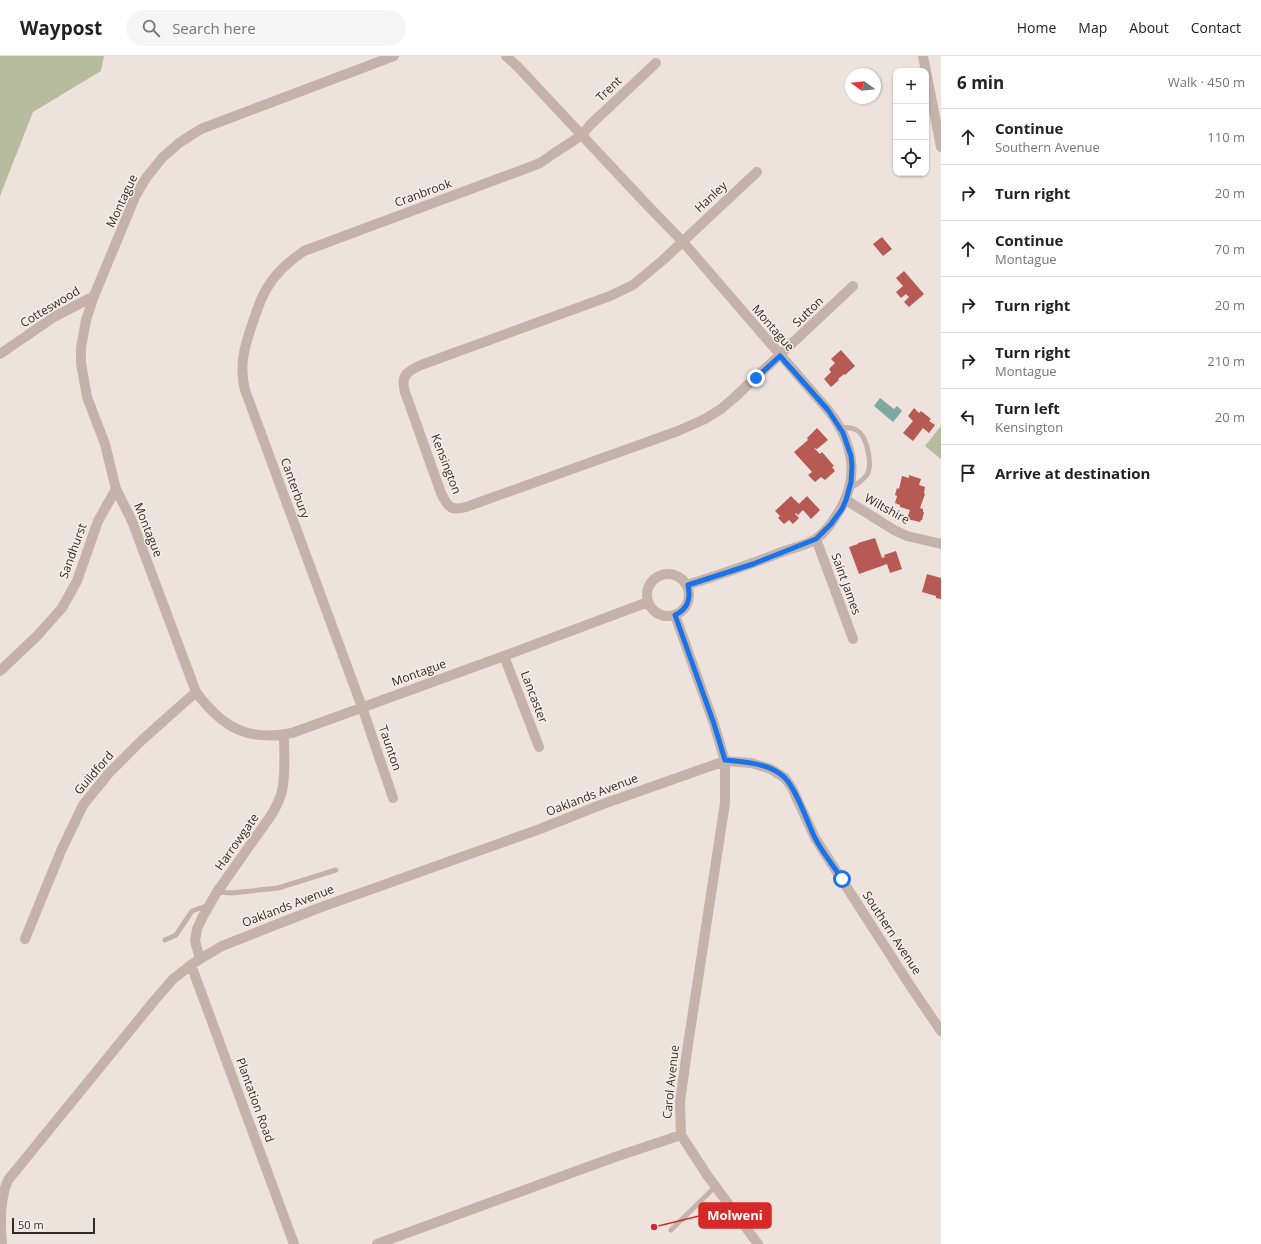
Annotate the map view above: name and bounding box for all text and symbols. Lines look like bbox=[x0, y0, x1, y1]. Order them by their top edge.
search box bbox=[126, 10, 406, 46]
text: Waypost bbox=[20, 15, 102, 41]
icon: search bbox=[140, 17, 162, 39]
text: Search here bbox=[172, 18, 256, 38]
text: Home bbox=[1017, 18, 1056, 37]
text: Map bbox=[1078, 18, 1107, 37]
text: About bbox=[1129, 18, 1169, 37]
text: Contact bbox=[1191, 18, 1241, 37]
north arrow bbox=[845, 68, 881, 104]
map controls bbox=[893, 68, 929, 176]
button: + bbox=[893, 68, 929, 104]
text: 6 min bbox=[957, 71, 1004, 94]
street label: Trent bbox=[592, 72, 625, 105]
text: Walk · 450 m bbox=[1168, 73, 1245, 91]
button: − bbox=[893, 104, 929, 140]
text: Continue bbox=[995, 118, 1063, 138]
icon: ahead bbox=[957, 126, 979, 148]
text: 110 m bbox=[1207, 128, 1245, 146]
text: Southern Avenue bbox=[995, 138, 1100, 156]
button: locate bbox=[893, 140, 929, 176]
street label: Montague bbox=[102, 171, 141, 230]
street label: Cranbrook bbox=[392, 174, 454, 211]
street label: Hanley bbox=[691, 177, 731, 216]
icon: right bbox=[957, 182, 979, 204]
text: Turn right bbox=[995, 183, 1070, 203]
text: 20 m bbox=[1215, 184, 1245, 202]
text: Continue bbox=[995, 230, 1063, 250]
icon: ahead bbox=[957, 238, 979, 260]
text: 70 m bbox=[1215, 240, 1245, 258]
text: Montague bbox=[995, 250, 1057, 268]
street label: Cotteswood bbox=[17, 282, 83, 331]
street label: Sutton bbox=[788, 293, 827, 331]
icon: right bbox=[957, 294, 979, 316]
text: Turn right bbox=[995, 295, 1070, 315]
text: 20 m bbox=[1215, 296, 1245, 314]
street label: Montague bbox=[748, 301, 799, 355]
text: Turn right bbox=[995, 342, 1070, 362]
icon: right bbox=[957, 350, 979, 372]
text: 210 m bbox=[1207, 352, 1245, 370]
text: Montague bbox=[995, 362, 1057, 380]
route end bbox=[747, 369, 765, 387]
text: Turn left bbox=[995, 398, 1060, 418]
icon: left bbox=[957, 406, 979, 428]
text: 20 m bbox=[1215, 408, 1245, 426]
text: Kensington bbox=[995, 418, 1063, 436]
street label: Kensington bbox=[427, 431, 466, 496]
street label: Canterbury bbox=[277, 455, 315, 521]
icon: arrive bbox=[957, 462, 979, 484]
text: Arrive at destination bbox=[995, 463, 1150, 483]
street label: Wiltshire bbox=[862, 489, 913, 528]
street label: Montague bbox=[130, 500, 167, 560]
street label: Sandhurst bbox=[55, 521, 90, 581]
street label: Saint James bbox=[827, 551, 866, 617]
street label: Montague bbox=[389, 655, 449, 690]
street label: Lancaster bbox=[517, 668, 552, 725]
street label: Taunton bbox=[375, 723, 406, 773]
street label: Guildford bbox=[70, 747, 117, 798]
street label: Oaklands Avenue bbox=[543, 769, 641, 820]
street label: Harrowgate bbox=[211, 810, 263, 874]
route start bbox=[833, 870, 851, 888]
street label: Oaklands Avenue bbox=[239, 880, 337, 931]
street label: Southern Avenue bbox=[859, 888, 926, 978]
street label: Carol Avenue bbox=[658, 1044, 683, 1120]
street label: Plantation Road bbox=[232, 1055, 279, 1144]
callout: Molweni bbox=[699, 1203, 771, 1228]
text: Molweni bbox=[707, 1206, 763, 1224]
scale bar bbox=[12, 1216, 95, 1235]
text: 50 m bbox=[18, 1217, 44, 1232]

